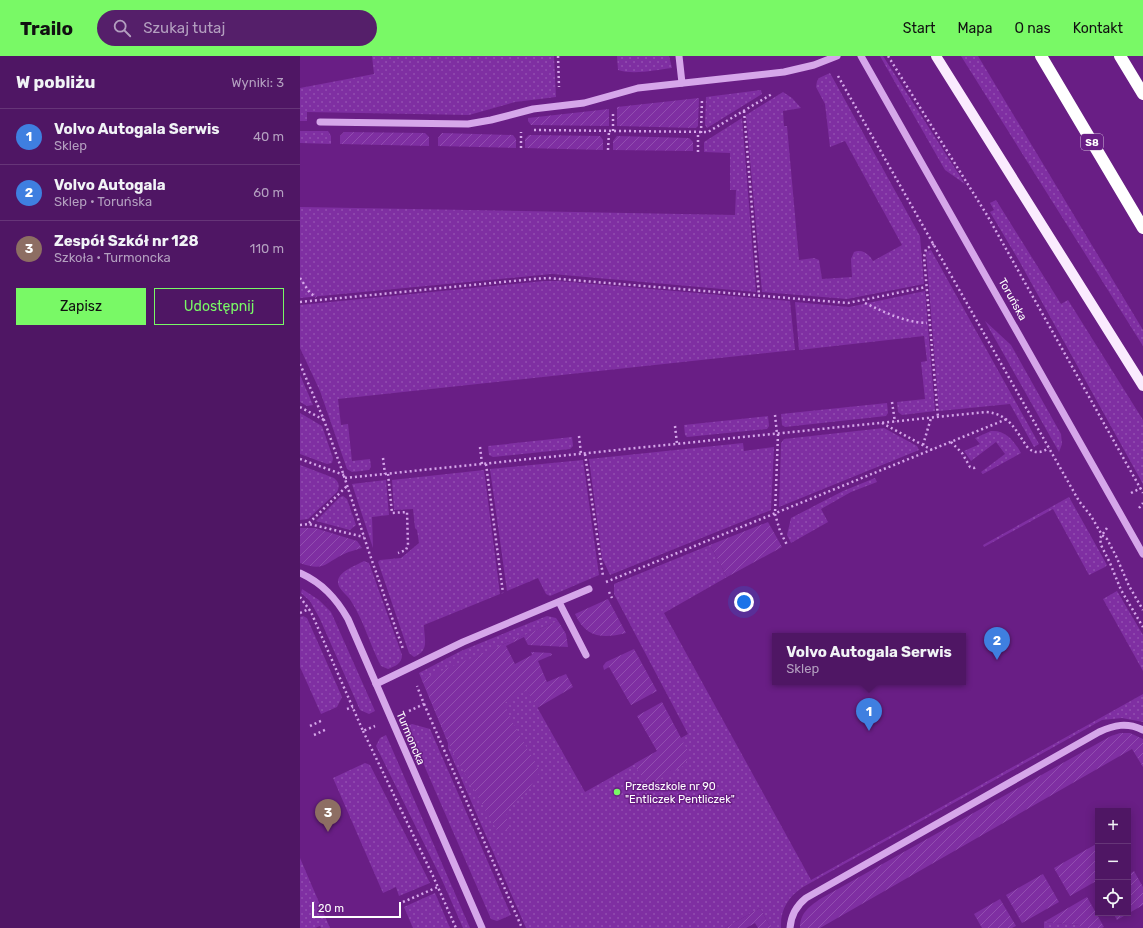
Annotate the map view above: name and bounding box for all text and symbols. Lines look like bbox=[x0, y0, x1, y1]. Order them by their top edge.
search box bbox=[97, 10, 377, 46]
text: Trailo bbox=[20, 17, 73, 40]
icon: search bbox=[111, 17, 133, 39]
text: Szukaj tutaj bbox=[143, 19, 225, 37]
text: Start bbox=[903, 20, 935, 37]
text: Mapa bbox=[957, 20, 992, 37]
text: O nas bbox=[1014, 20, 1051, 37]
text: Kontakt bbox=[1073, 20, 1123, 37]
text: W pobliżu bbox=[16, 72, 95, 92]
text: Wyniki: 3 bbox=[231, 75, 284, 90]
text: Volvo Autogala Serwis bbox=[54, 120, 220, 138]
text: 1 bbox=[26, 129, 32, 144]
text: 40 m bbox=[253, 129, 284, 144]
road number: S8 bbox=[1081, 134, 1103, 150]
text: Sklep bbox=[54, 138, 87, 153]
text: Volvo Autogala bbox=[54, 176, 166, 194]
text: 2 bbox=[25, 185, 33, 200]
text: 60 m bbox=[253, 185, 284, 200]
text: Sklep · Toruńska bbox=[54, 194, 152, 209]
text: Zespół Szkół nr 128 bbox=[54, 232, 199, 250]
text: 3 bbox=[25, 241, 33, 256]
text: 110 m bbox=[250, 241, 284, 256]
text: Szkoła · Turmoncka bbox=[54, 250, 171, 265]
street label: Toruńska bbox=[996, 276, 1029, 323]
button: Zapisz bbox=[16, 288, 146, 325]
button: Udostępnij bbox=[154, 288, 284, 325]
your location bbox=[734, 592, 754, 612]
pin: 2 bbox=[984, 627, 1010, 660]
popup bbox=[772, 633, 966, 685]
text: Volvo Autogala Serwis bbox=[786, 643, 952, 661]
text: Sklep bbox=[786, 661, 819, 676]
pin: 1 bbox=[856, 698, 882, 731]
street label: Turmoncka bbox=[393, 710, 428, 767]
place label: Przedszkole nr 90 "Entliczek Pentliczek" bbox=[625, 780, 735, 806]
marker: Przedszkole nr 90 "Entliczek Pentliczek" bbox=[612, 787, 622, 797]
pin: 3 bbox=[315, 799, 341, 832]
map controls bbox=[1095, 808, 1131, 916]
button: + bbox=[1095, 808, 1131, 844]
button: − bbox=[1095, 844, 1131, 880]
button: locate bbox=[1095, 880, 1131, 916]
scale bar bbox=[312, 900, 401, 919]
text: 20 m bbox=[318, 902, 344, 915]

